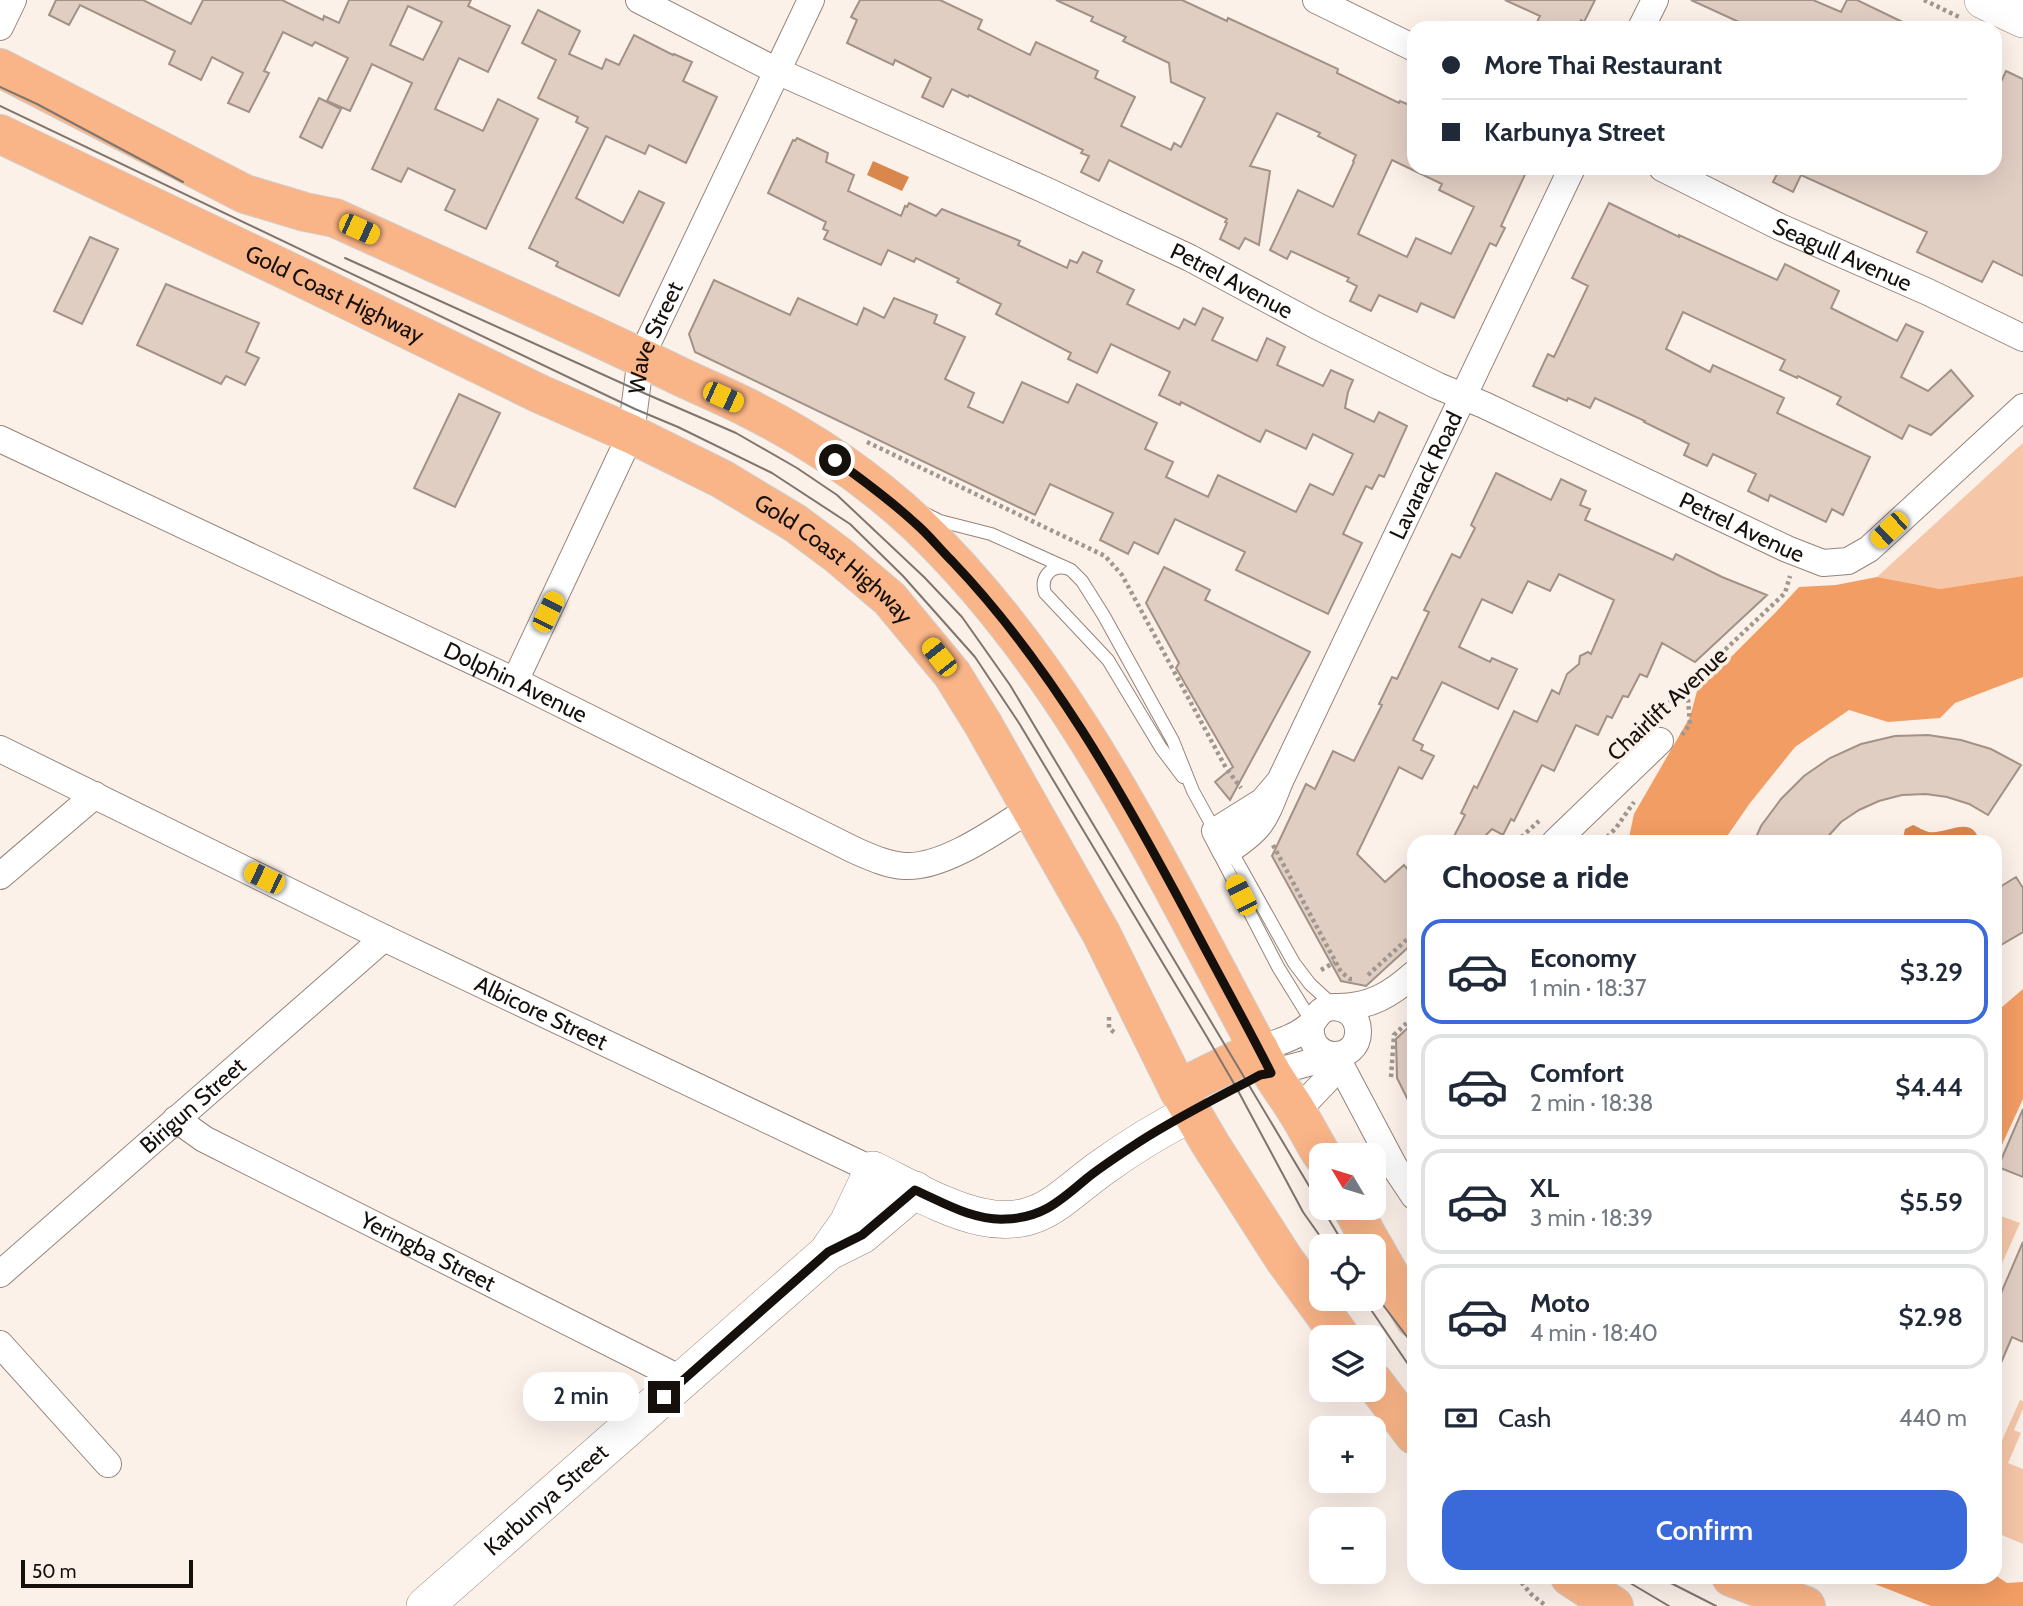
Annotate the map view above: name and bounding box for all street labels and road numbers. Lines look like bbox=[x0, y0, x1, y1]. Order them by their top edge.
street label: Seagull Avenue bbox=[1769, 212, 1916, 297]
street label: Petrel Avenue bbox=[1166, 237, 1298, 325]
street label: Gold Coast Highway bbox=[241, 239, 429, 349]
street label: Wave Street bbox=[622, 277, 689, 395]
street label: Lavarack Road bbox=[1383, 407, 1468, 544]
street label: Petrel Avenue bbox=[1675, 486, 1809, 568]
street label: Gold Coast Highway bbox=[749, 488, 919, 630]
street label: Dolphin Avenue bbox=[439, 636, 592, 729]
street label: Chairlift Avenue bbox=[1601, 641, 1733, 767]
street label: Albicore Street bbox=[471, 969, 612, 1056]
street label: Birigun Street bbox=[134, 1051, 252, 1159]
street label: Yeringba Street bbox=[355, 1206, 500, 1297]
street label: Karbunya Street bbox=[478, 1438, 614, 1562]

